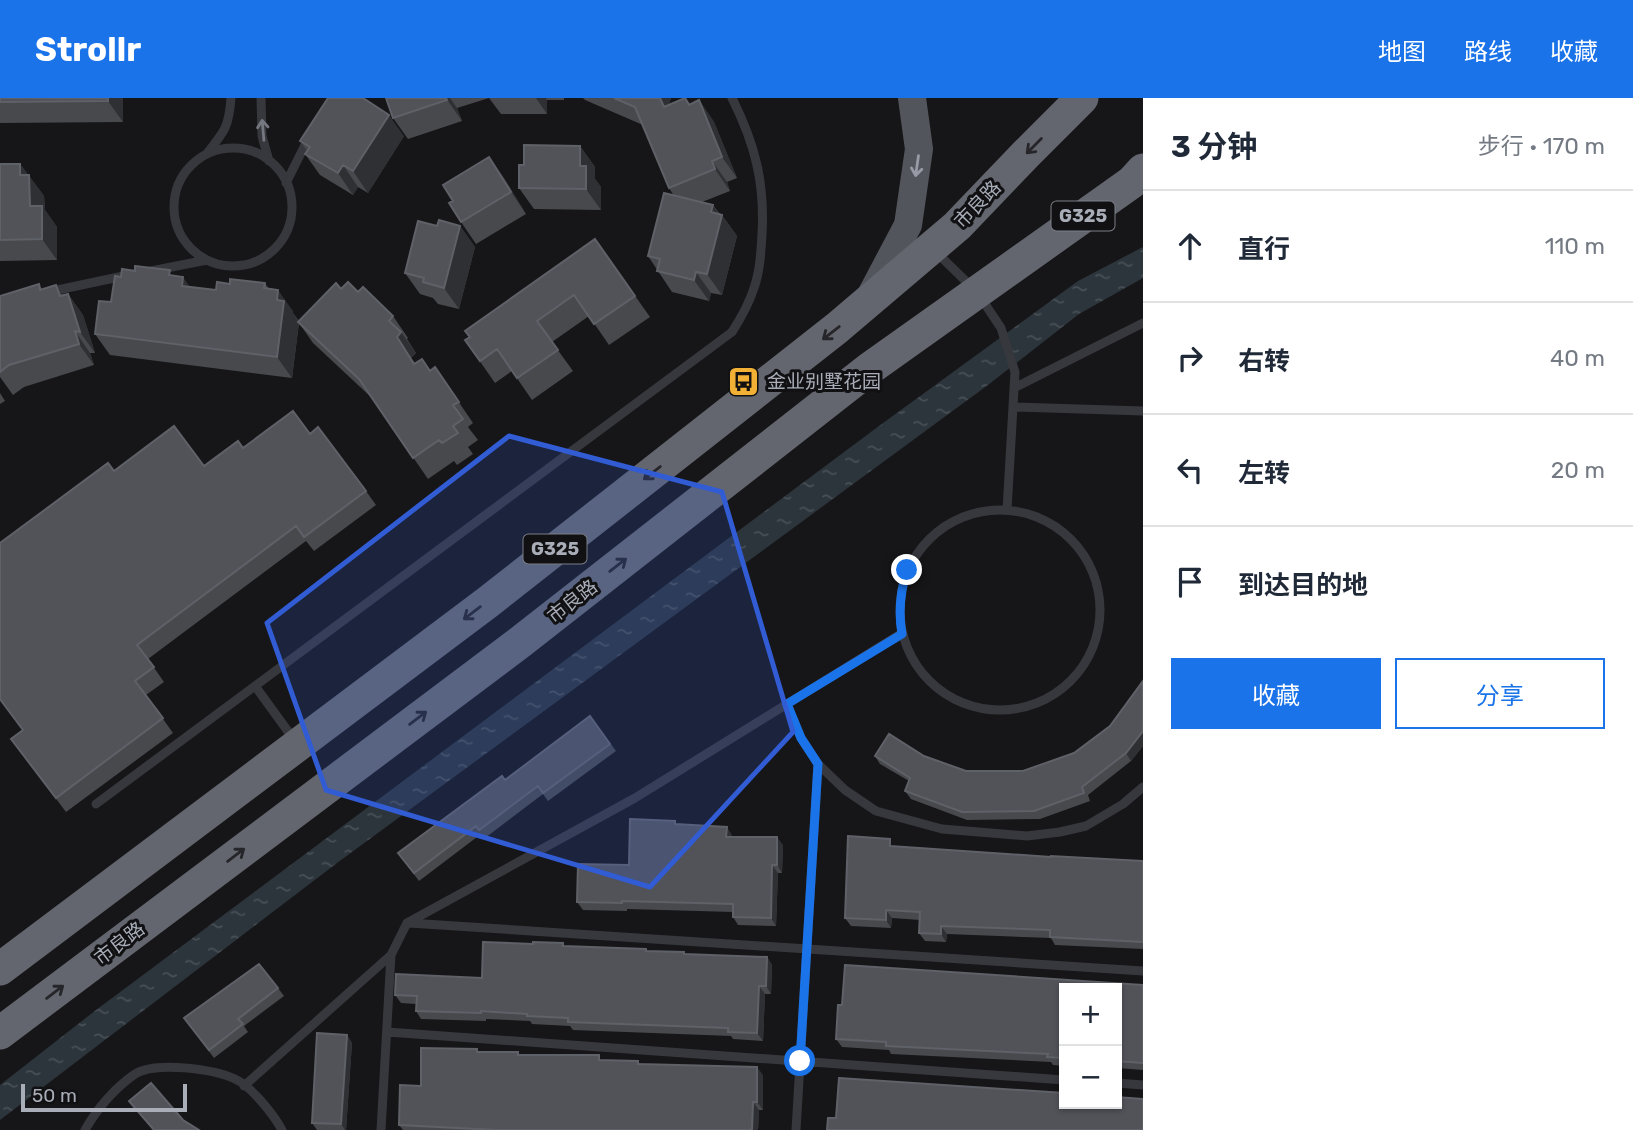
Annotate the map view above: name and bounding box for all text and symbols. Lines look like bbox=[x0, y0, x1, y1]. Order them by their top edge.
text: Strollr bbox=[35, 30, 141, 69]
text: 地图 bbox=[1378, 38, 1426, 66]
text: 路线 bbox=[1464, 38, 1512, 66]
text: 收藏 bbox=[1550, 38, 1598, 66]
one-way arrow bbox=[256, 119, 269, 142]
text: 3 分钟 bbox=[1171, 129, 1257, 165]
text: 步行 · 170 m bbox=[1478, 132, 1605, 160]
one-way arrow bbox=[1025, 137, 1042, 154]
one-way arrow bbox=[910, 154, 923, 176]
street label: 市良路 bbox=[949, 176, 1005, 233]
road number: G325 bbox=[1052, 202, 1114, 230]
icon: ahead bbox=[1171, 227, 1209, 265]
text: 110 m bbox=[1545, 232, 1605, 260]
text: 直行 bbox=[1238, 234, 1290, 265]
one-way arrow bbox=[822, 325, 840, 340]
icon: right bbox=[1171, 339, 1209, 377]
text: 40 m bbox=[1550, 344, 1605, 372]
text: 右转 bbox=[1238, 346, 1290, 377]
bus stop icon: 金业别墅花园 bbox=[727, 364, 761, 398]
place label: 金业别墅花园 bbox=[767, 370, 881, 393]
icon: left bbox=[1171, 451, 1209, 489]
text: 20 m bbox=[1551, 456, 1605, 484]
text: 左转 bbox=[1238, 458, 1290, 489]
one-way arrow bbox=[643, 466, 661, 481]
road number: G325 bbox=[524, 534, 586, 564]
route end bbox=[891, 554, 922, 585]
one-way arrow bbox=[608, 558, 627, 573]
icon: arrive bbox=[1171, 563, 1209, 601]
text: 到达目的地 bbox=[1238, 570, 1368, 601]
street label: 市良路 bbox=[543, 575, 602, 628]
one-way arrow bbox=[464, 606, 482, 621]
button: 收藏 bbox=[1171, 658, 1381, 729]
button: 分享 bbox=[1395, 658, 1605, 729]
one-way arrow bbox=[408, 711, 427, 726]
one-way arrow bbox=[227, 848, 245, 863]
street label: 市良路 bbox=[90, 917, 149, 970]
map controls bbox=[1059, 983, 1122, 1109]
button: + bbox=[1059, 983, 1122, 1046]
one-way arrow bbox=[45, 985, 64, 1000]
route start bbox=[784, 1045, 815, 1076]
button: − bbox=[1059, 1046, 1122, 1109]
scale bar bbox=[21, 1081, 187, 1113]
text: 50 m bbox=[32, 1084, 77, 1107]

